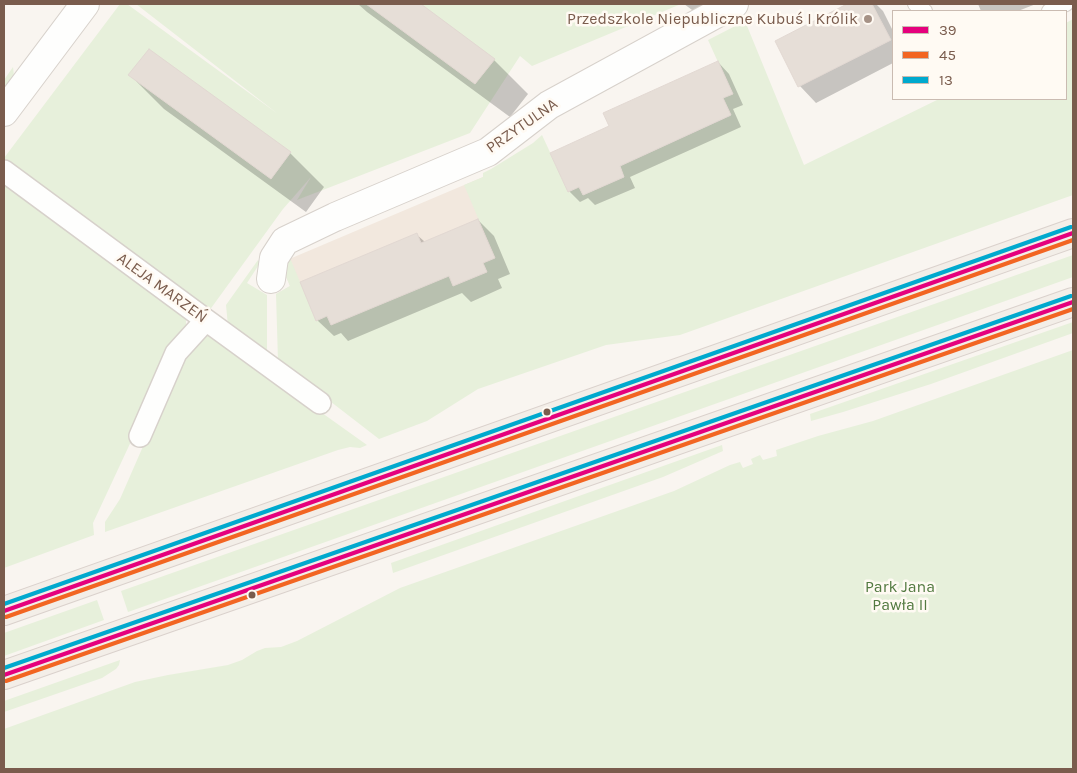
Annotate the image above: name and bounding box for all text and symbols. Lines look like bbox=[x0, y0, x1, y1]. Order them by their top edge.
place label: Przedszkole Niepubliczne Kubuś I Królik bbox=[567, 9, 858, 29]
legend bbox=[892, 10, 1067, 100]
marker: Przedszkole Niepubliczne Kubuś I Królik bbox=[862, 13, 874, 25]
text: 39 bbox=[939, 21, 957, 39]
text: 45 bbox=[939, 46, 956, 64]
text: 13 bbox=[939, 71, 953, 89]
street label: PRZYTULNA bbox=[483, 94, 561, 158]
street label: ALEJA MARZEŃ bbox=[113, 249, 211, 327]
unlabelled marker bbox=[542, 407, 552, 417]
park label: Park Jana Pawła II bbox=[865, 577, 935, 615]
unlabelled marker bbox=[247, 590, 257, 600]

